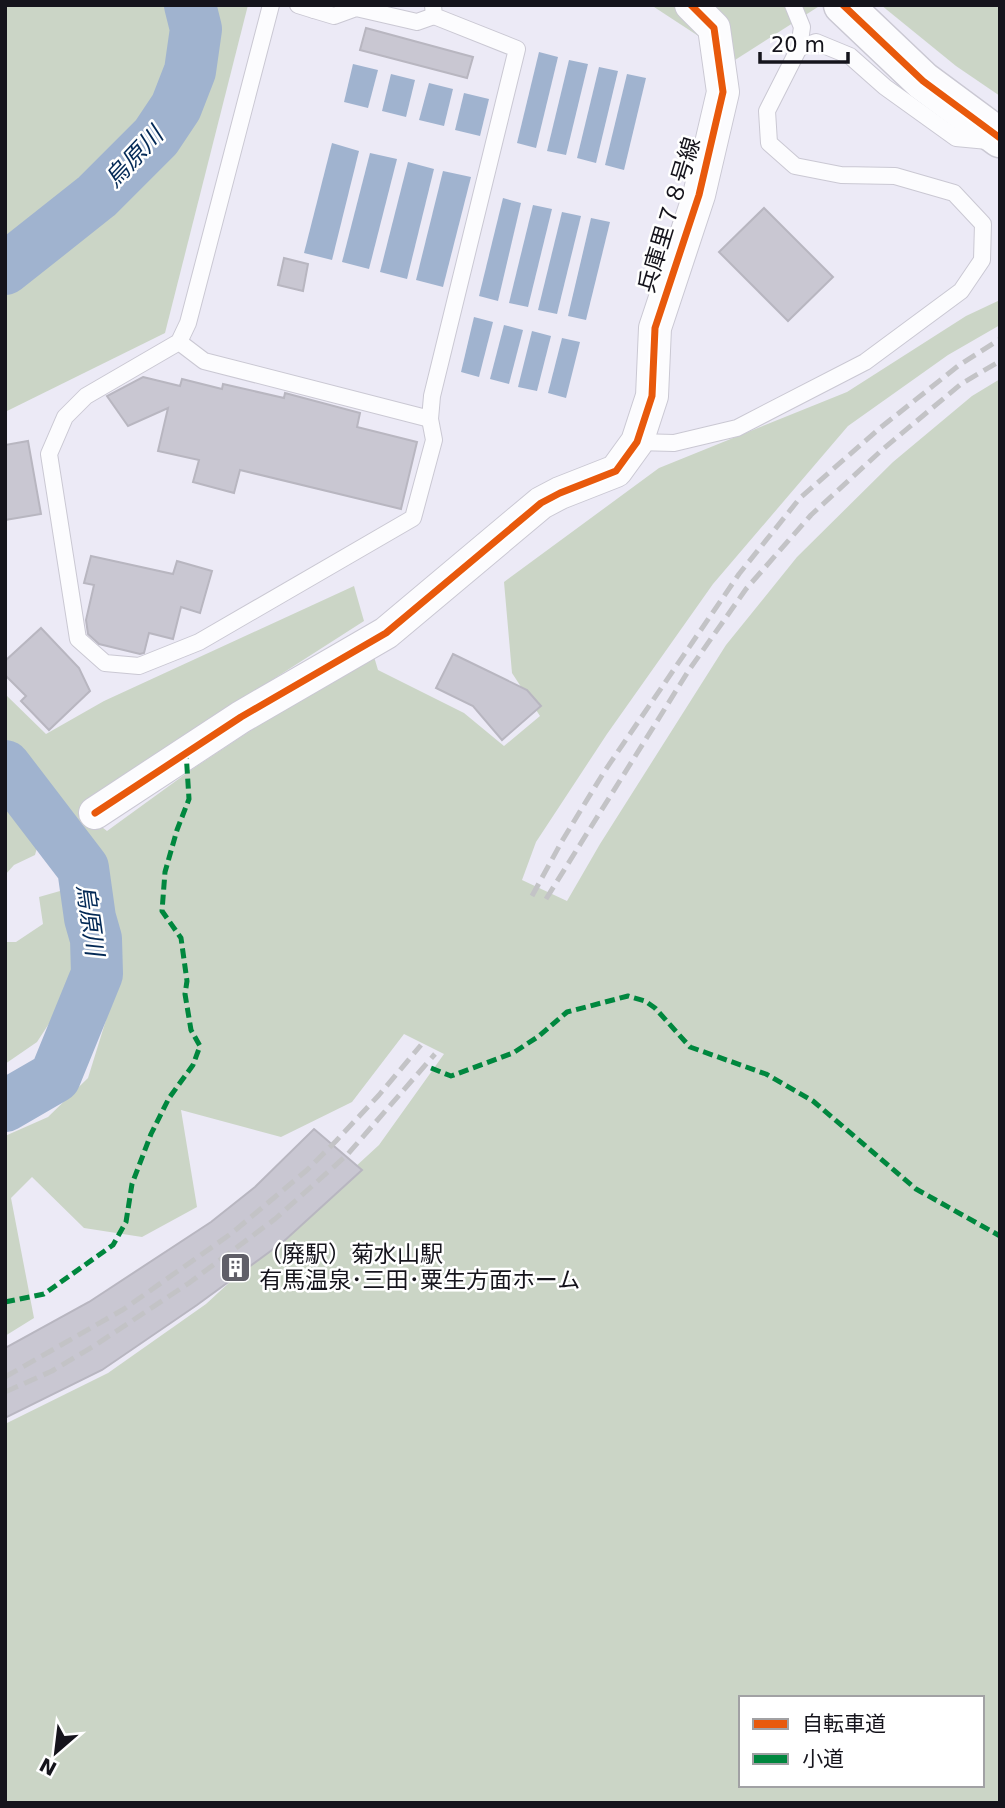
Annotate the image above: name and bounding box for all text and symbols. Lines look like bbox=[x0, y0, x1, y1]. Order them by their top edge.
scale bar bbox=[760, 21, 848, 65]
text: 20 m bbox=[771, 33, 825, 57]
water label: 烏原川 bbox=[99, 119, 171, 193]
street label: 兵庫里７８号線 bbox=[633, 134, 705, 296]
water label: 烏原川 bbox=[71, 882, 109, 961]
place label: （廃駅）菊水山駅 有馬温泉･三田･粟生方面ホーム bbox=[259, 1241, 580, 1293]
building icon: （廃駅）菊水山駅 有馬温泉･三田･粟生方面ホーム bbox=[219, 1250, 253, 1284]
legend bbox=[739, 1696, 984, 1787]
text: 自転車道 bbox=[802, 1712, 886, 1736]
north arrow bbox=[21, 1717, 91, 1787]
text: 小道 bbox=[802, 1747, 844, 1771]
text: N bbox=[36, 1754, 60, 1780]

